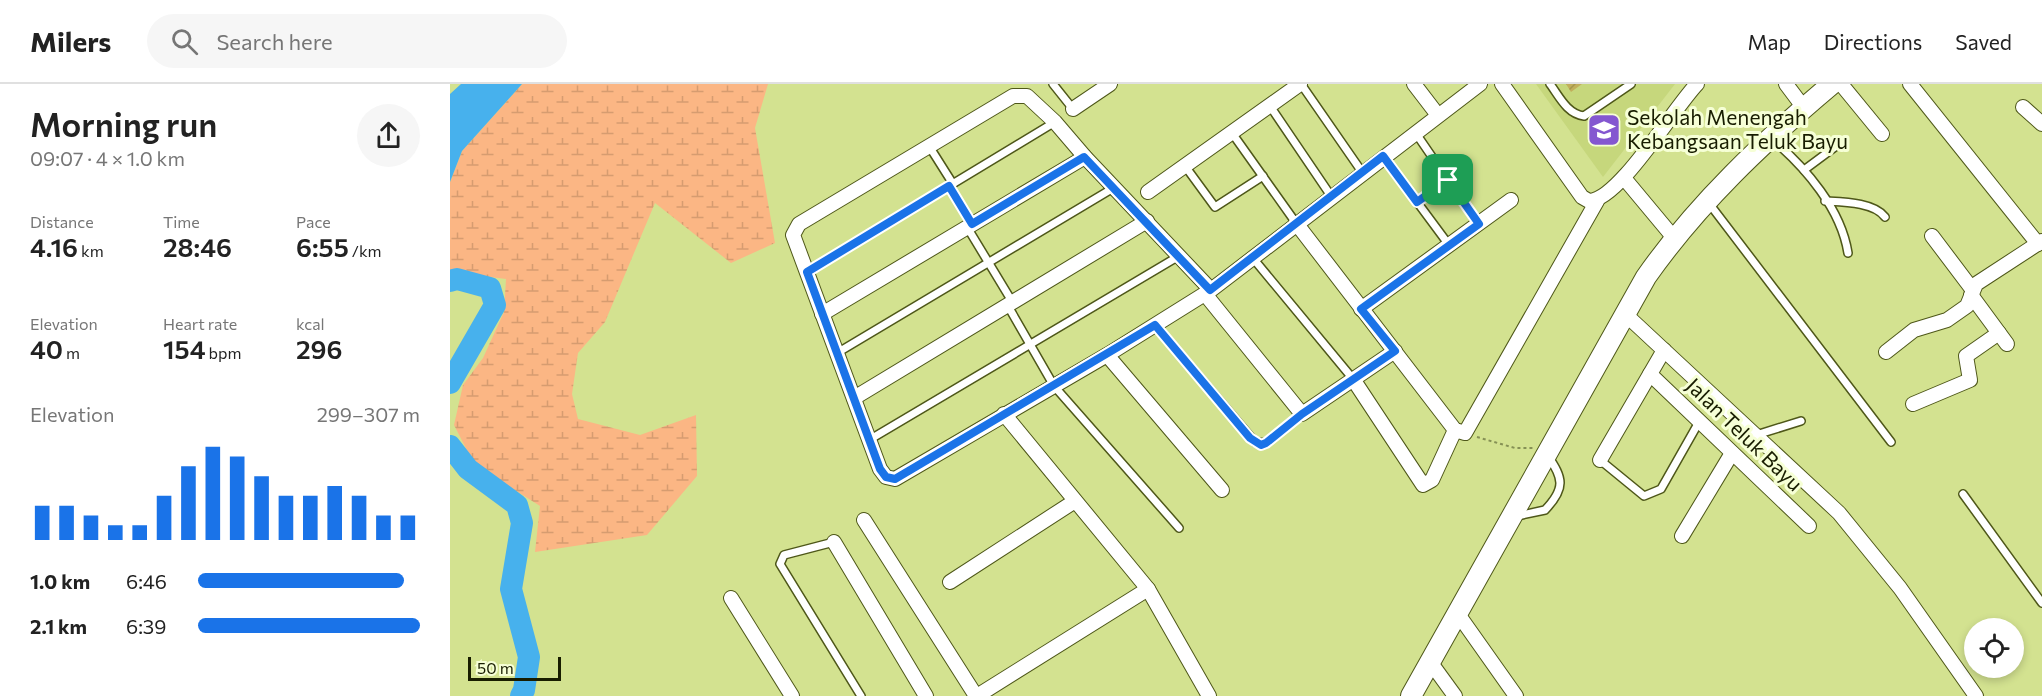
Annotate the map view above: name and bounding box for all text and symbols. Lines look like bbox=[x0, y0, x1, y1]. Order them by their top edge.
search box bbox=[147, 14, 567, 68]
text: Milers bbox=[30, 24, 111, 58]
icon: search bbox=[168, 25, 201, 58]
text: Search here bbox=[216, 28, 333, 55]
text: Map bbox=[1748, 29, 1791, 54]
text: Directions bbox=[1824, 29, 1922, 54]
text: Saved bbox=[1955, 29, 2012, 54]
text: Morning run bbox=[30, 103, 217, 144]
button: share bbox=[357, 104, 420, 167]
place label: Sekolah Menengah Kebangsaan Teluk Bayu bbox=[1627, 104, 1848, 153]
school or university icon: Sekolah Menengah Kebangsaan Teluk Bayu bbox=[1586, 112, 1622, 148]
text: 09:07 · 4 × 1.0 km bbox=[30, 146, 185, 170]
pin bbox=[1422, 154, 1473, 205]
icon: arrive bbox=[1431, 163, 1464, 196]
text: Distance bbox=[30, 212, 94, 231]
text: Time bbox=[163, 212, 200, 231]
text: Pace bbox=[296, 212, 331, 231]
text: 4.16 bbox=[30, 231, 78, 262]
text: 28:46 bbox=[163, 231, 232, 262]
text: 6:55 bbox=[296, 231, 349, 262]
text: km bbox=[78, 241, 104, 260]
text: /km bbox=[349, 241, 382, 260]
text: Elevation bbox=[30, 314, 98, 333]
text: Heart rate bbox=[163, 314, 237, 333]
text: kcal bbox=[296, 314, 325, 333]
text: 40 bbox=[30, 333, 63, 364]
text: 154 bbox=[163, 333, 205, 364]
text: 296 bbox=[296, 333, 342, 364]
text: m bbox=[63, 343, 80, 362]
text: bpm bbox=[205, 343, 241, 362]
street label: Jalan Teluk Bayu bbox=[1682, 372, 1808, 496]
text: Elevation bbox=[30, 402, 115, 426]
text: 299–307 m bbox=[317, 402, 420, 426]
text: 1.0 km bbox=[30, 569, 90, 593]
text: 6:46 bbox=[126, 569, 167, 593]
text: 2.1 km bbox=[30, 614, 87, 638]
text: 6:39 bbox=[126, 614, 166, 638]
map controls bbox=[1964, 618, 2024, 678]
button: locate bbox=[1964, 618, 2024, 678]
scale bar bbox=[468, 654, 561, 682]
text: 50 m bbox=[477, 658, 514, 677]

